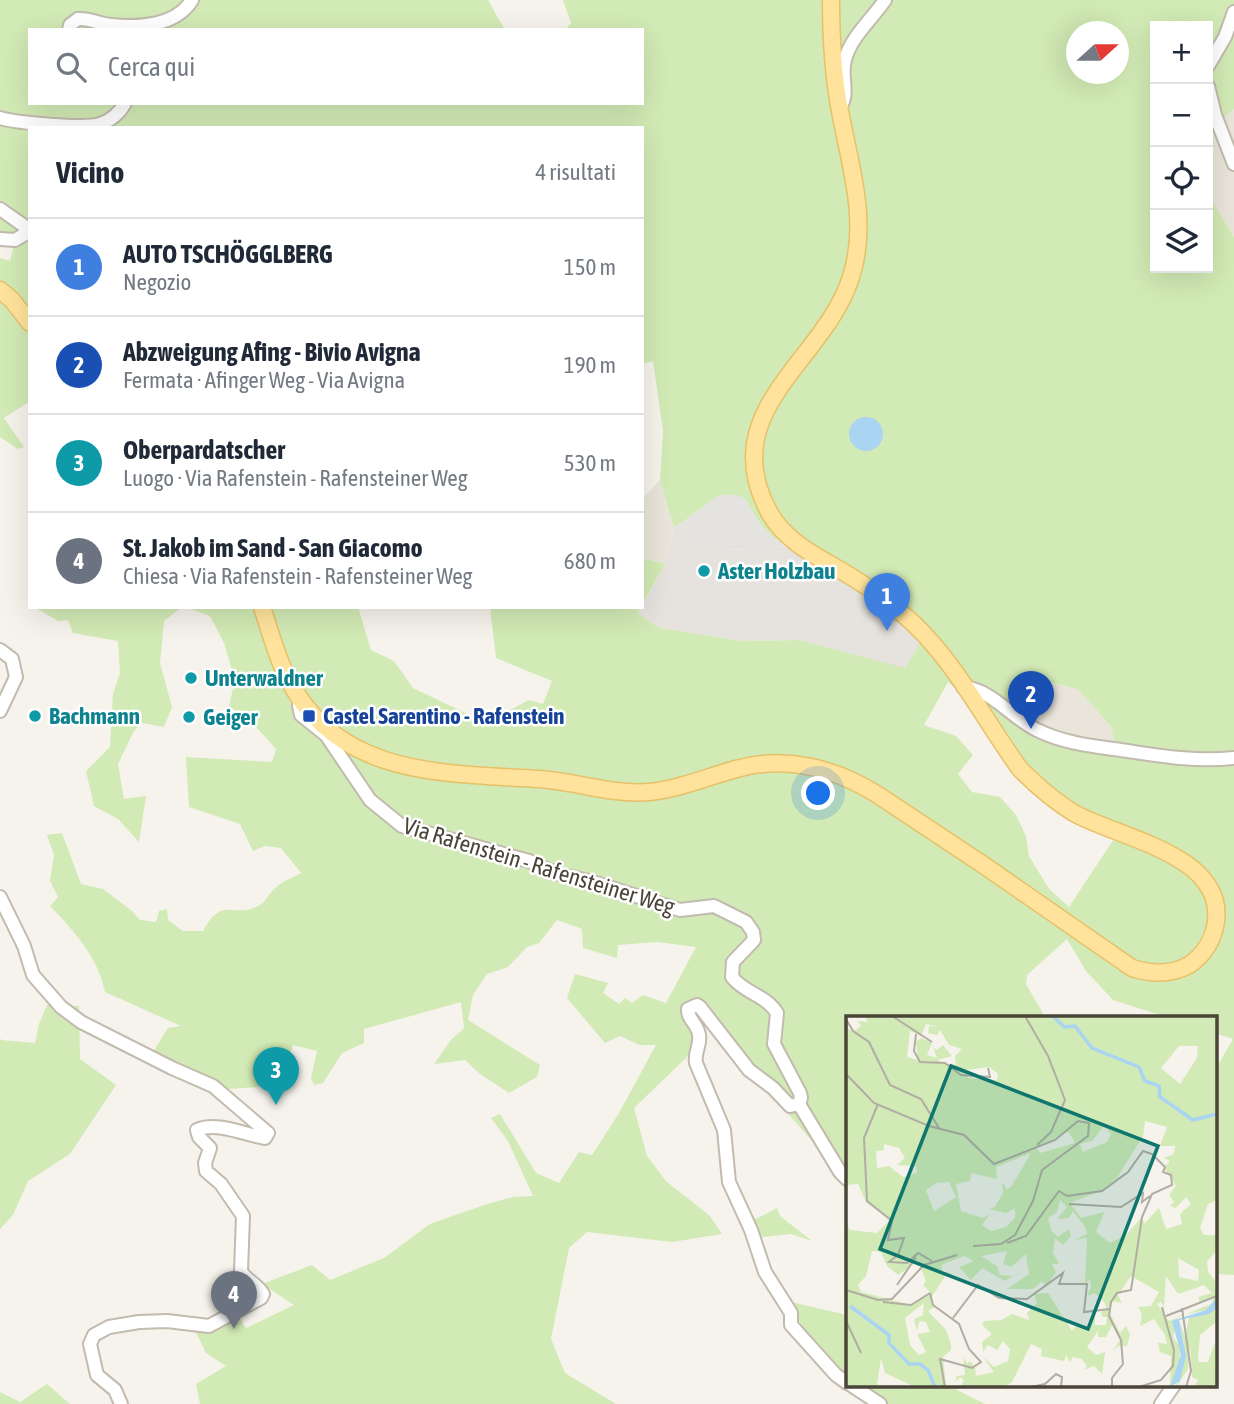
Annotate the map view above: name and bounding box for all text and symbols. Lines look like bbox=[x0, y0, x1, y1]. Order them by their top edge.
north arrow bbox=[1066, 21, 1129, 84]
map controls bbox=[1150, 21, 1213, 273]
button: + bbox=[1150, 21, 1213, 84]
search box bbox=[28, 28, 644, 105]
icon: search bbox=[52, 48, 90, 86]
text: Cerca qui bbox=[108, 52, 195, 82]
button: − bbox=[1150, 84, 1213, 147]
button: locate bbox=[1150, 147, 1213, 210]
text: Vicino bbox=[56, 155, 124, 189]
text: 4 risultati bbox=[535, 159, 616, 185]
button: layers bbox=[1150, 210, 1213, 273]
text: AUTO TSCHÖGGLBERG bbox=[123, 239, 333, 269]
text: 1 bbox=[74, 254, 84, 280]
text: 150 m bbox=[564, 254, 616, 280]
text: Negozio bbox=[123, 269, 191, 295]
text: Abzweigung Afing - Bivio Avigna bbox=[123, 337, 421, 367]
text: 2 bbox=[74, 352, 84, 378]
text: 190 m bbox=[564, 352, 616, 378]
text: Fermata · Afinger Weg - Via Avigna bbox=[123, 367, 405, 393]
text: Oberpardatscher bbox=[123, 435, 285, 465]
text: 3 bbox=[74, 450, 84, 476]
text: 530 m bbox=[564, 450, 616, 476]
text: Luogo · Via Rafenstein - Rafensteiner Weg bbox=[123, 465, 468, 491]
text: St. Jakob im Sand - San Giacomo bbox=[123, 533, 423, 563]
text: 4 bbox=[74, 548, 84, 574]
text: 680 m bbox=[564, 548, 616, 574]
place label: Aster Holzbau bbox=[717, 558, 835, 584]
text: Chiesa · Via Rafenstein - Rafensteiner Weg bbox=[123, 563, 473, 589]
marker: Aster Holzbau bbox=[696, 563, 712, 579]
pin: 1 bbox=[864, 573, 910, 631]
place label: Unterwaldner bbox=[205, 665, 324, 691]
marker: Unterwaldner bbox=[183, 670, 199, 686]
pin: 2 bbox=[1008, 671, 1054, 729]
place label: Bachmann bbox=[49, 703, 140, 729]
place label: Castel Sarentino - Rafenstein bbox=[323, 703, 564, 729]
place label: Geiger bbox=[203, 704, 259, 730]
marker: Bachmann bbox=[27, 708, 43, 724]
marker: Castel Sarentino - Rafenstein bbox=[301, 708, 317, 724]
marker: Geiger bbox=[181, 709, 197, 725]
your location bbox=[801, 776, 835, 810]
street label: Via Rafenstein - Rafensteiner Weg bbox=[400, 812, 678, 920]
inset map bbox=[846, 1016, 1216, 1386]
pin: 3 bbox=[253, 1047, 299, 1105]
pin: 4 bbox=[211, 1271, 257, 1329]

